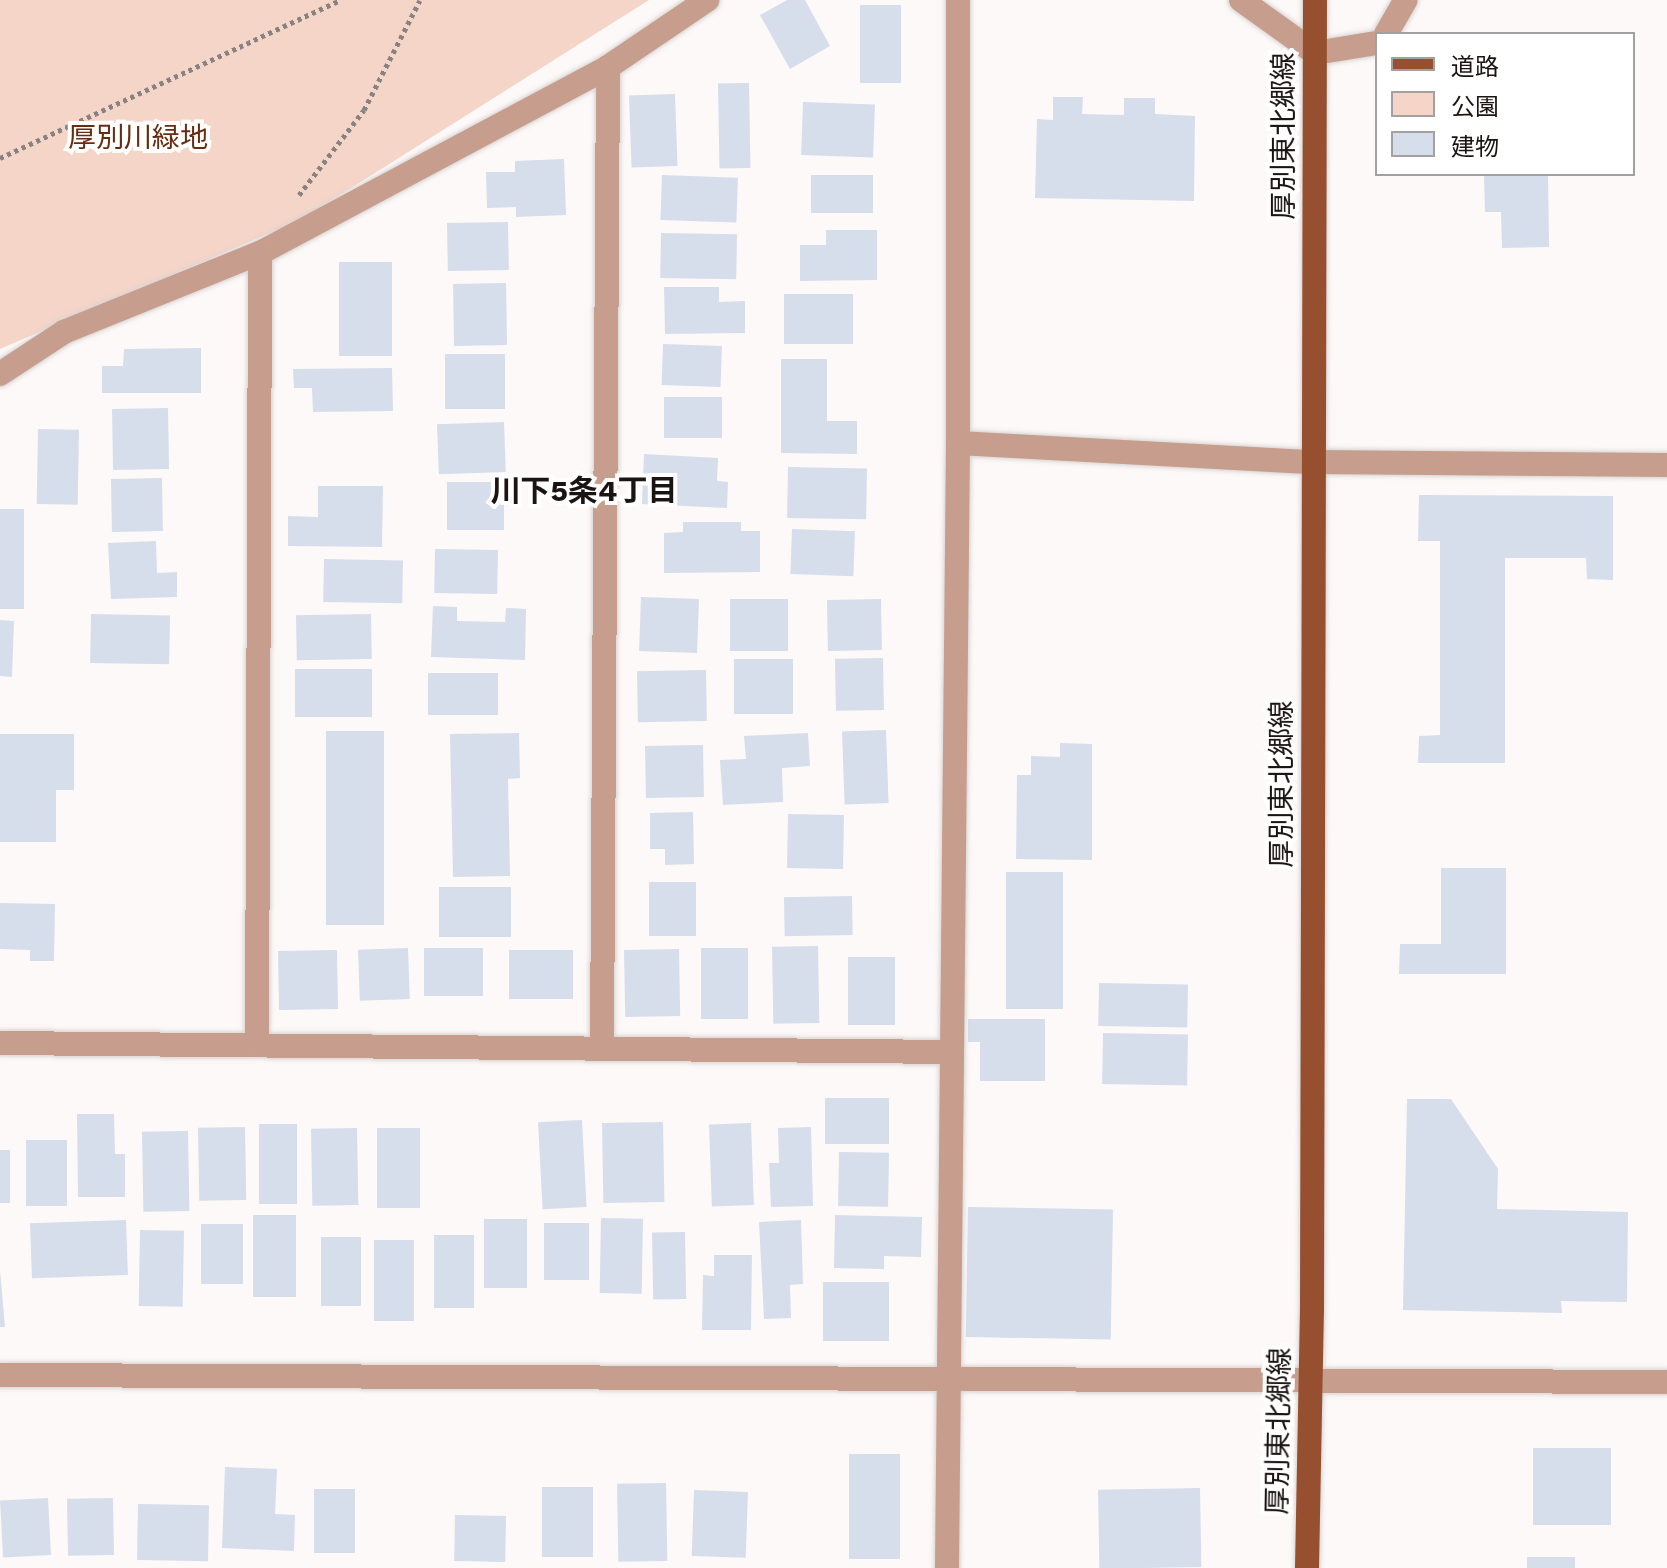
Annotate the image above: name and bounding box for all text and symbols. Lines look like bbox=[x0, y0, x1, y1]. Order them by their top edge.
legend bbox=[1375, 32, 1635, 176]
street label: 厚別東北郷線 bbox=[1267, 52, 1301, 220]
text: 道路 bbox=[1451, 53, 1499, 81]
text: 公園 bbox=[1451, 93, 1499, 121]
park label: 厚別川緑地 bbox=[68, 121, 208, 155]
text: 建物 bbox=[1451, 133, 1499, 161]
district label: 川下5条4丁目 bbox=[491, 473, 677, 509]
street label: 厚別東北郷線 bbox=[1265, 700, 1299, 868]
street label: 厚別東北郷線 bbox=[1261, 1347, 1297, 1515]

